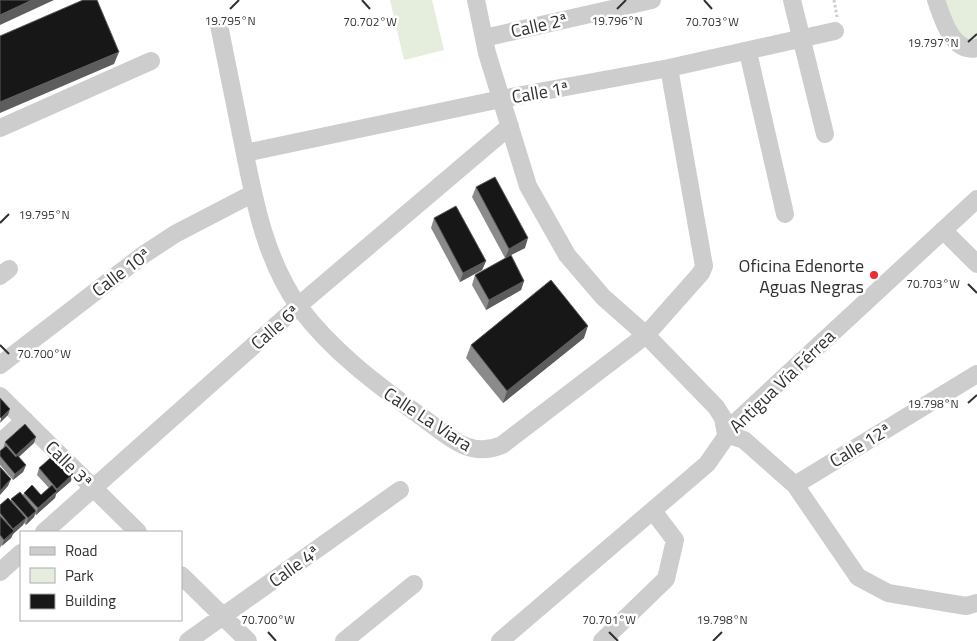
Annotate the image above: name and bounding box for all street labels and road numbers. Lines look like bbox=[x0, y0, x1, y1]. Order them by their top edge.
street label: Calle 2ª bbox=[508, 5, 570, 45]
street label: Calle 1ª bbox=[509, 74, 571, 110]
street label: Calle 10ª bbox=[86, 241, 156, 303]
street label: Calle 6ª bbox=[245, 298, 305, 356]
street label: Antigua Vía Férrea bbox=[723, 323, 841, 439]
street label: Calle La Viara bbox=[379, 380, 477, 458]
street label: Calle 12ª bbox=[824, 416, 896, 474]
street label: Calle 3ª bbox=[39, 434, 99, 494]
street label: Calle 4ª bbox=[263, 538, 325, 594]

